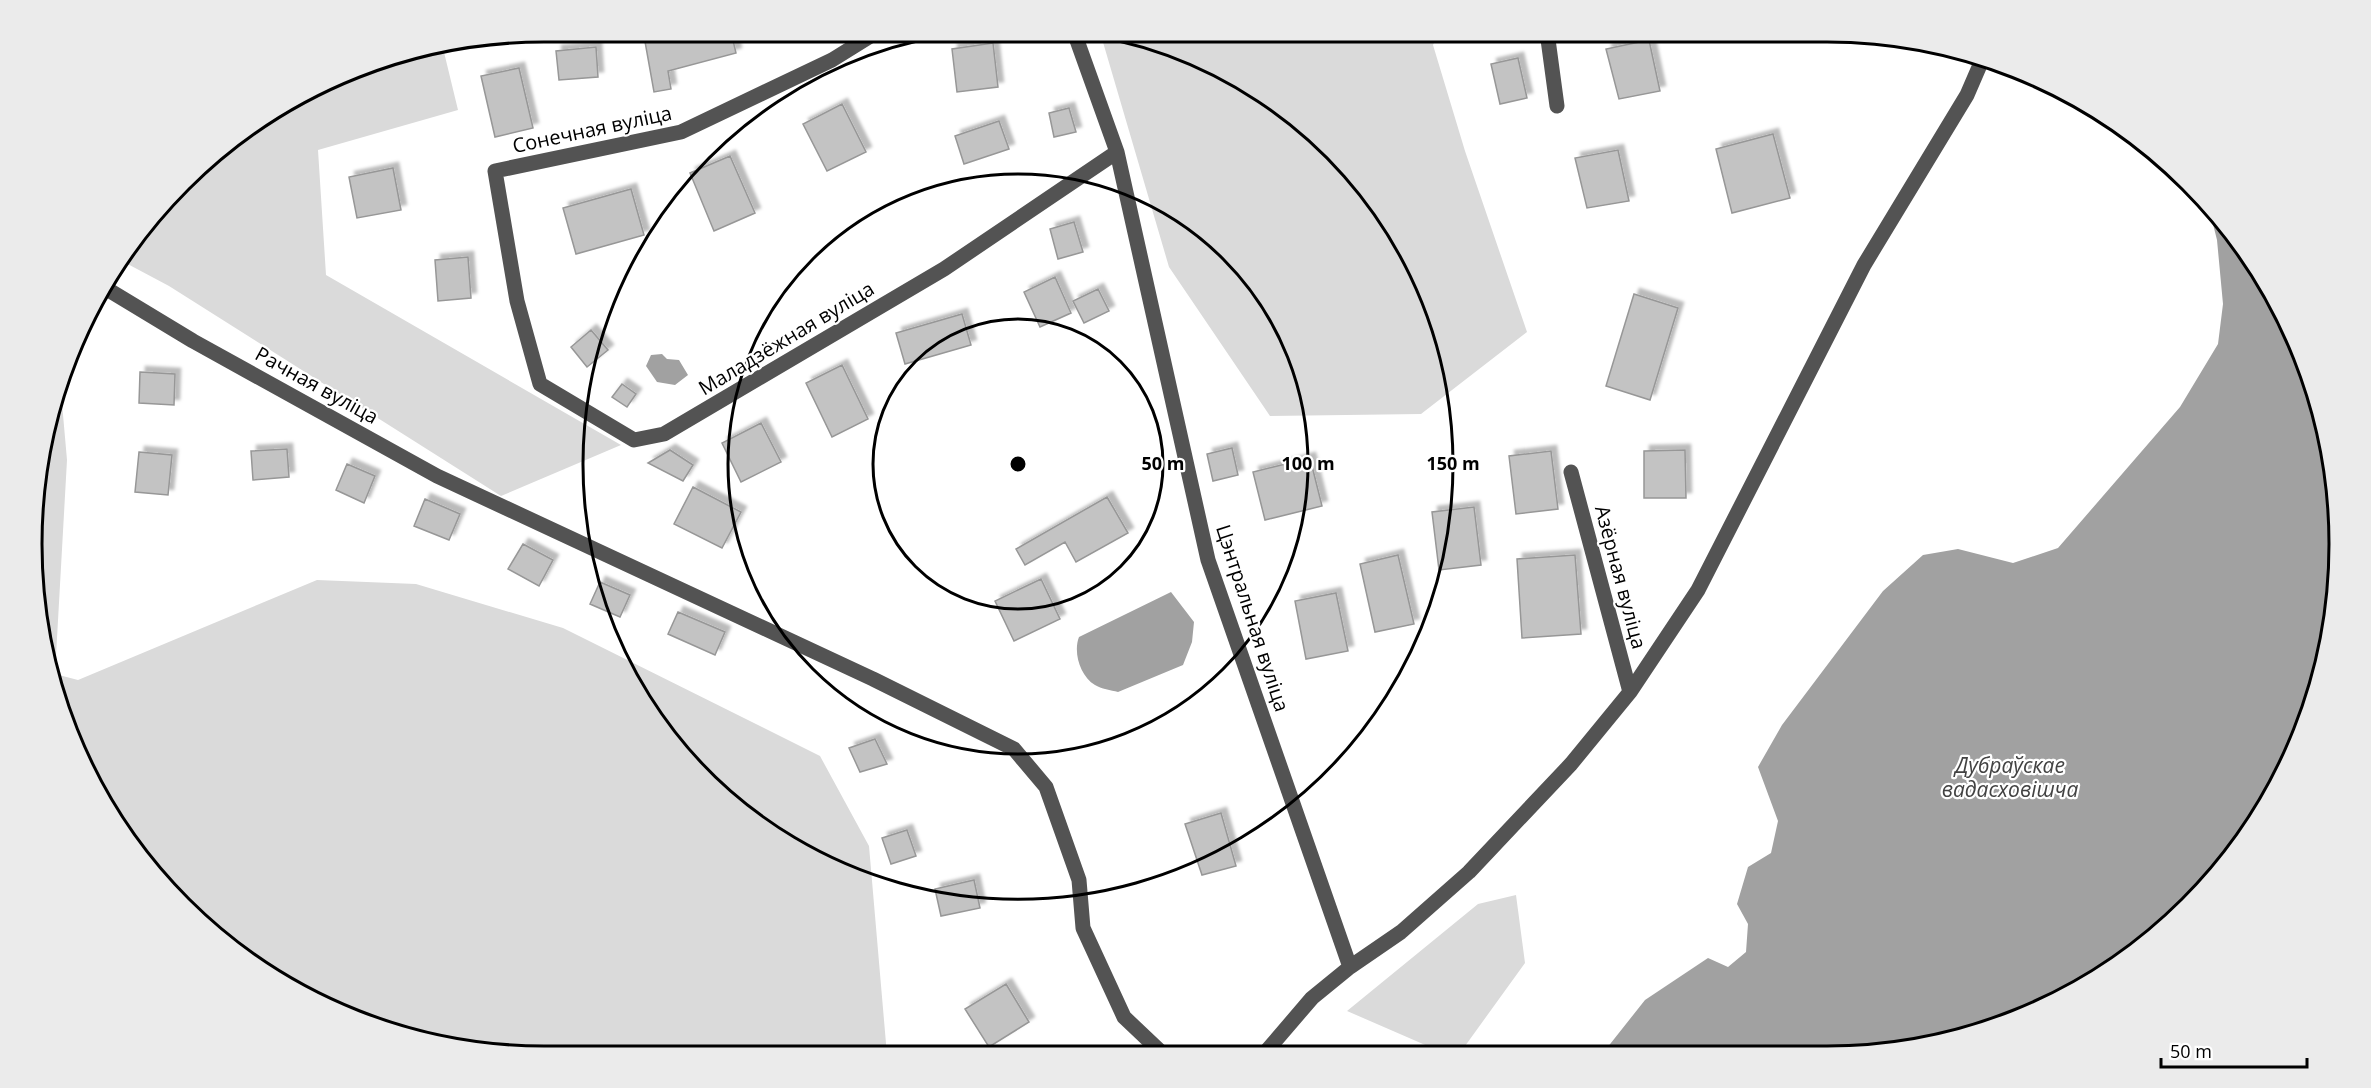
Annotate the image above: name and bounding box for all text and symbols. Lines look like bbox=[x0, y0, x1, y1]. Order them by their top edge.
street label: Сонечная вуліца bbox=[510, 99, 674, 159]
street label: Маладзёжная вуліца bbox=[693, 275, 879, 401]
street label: Рачная вуліца bbox=[251, 340, 383, 430]
text: 50 m bbox=[1142, 451, 1184, 475]
text: 100 m bbox=[1281, 451, 1335, 475]
text: 150 m bbox=[1426, 451, 1480, 475]
centre of rings bbox=[1008, 454, 1028, 474]
street label: Азёрная вуліца bbox=[1589, 502, 1653, 652]
street label: Цэнтральная вуліца bbox=[1210, 521, 1296, 715]
water label: Дубраўскае вадасховішча bbox=[1942, 751, 2078, 803]
scale bar bbox=[2161, 1031, 2306, 1069]
text: 50 m bbox=[2170, 1039, 2212, 1063]

